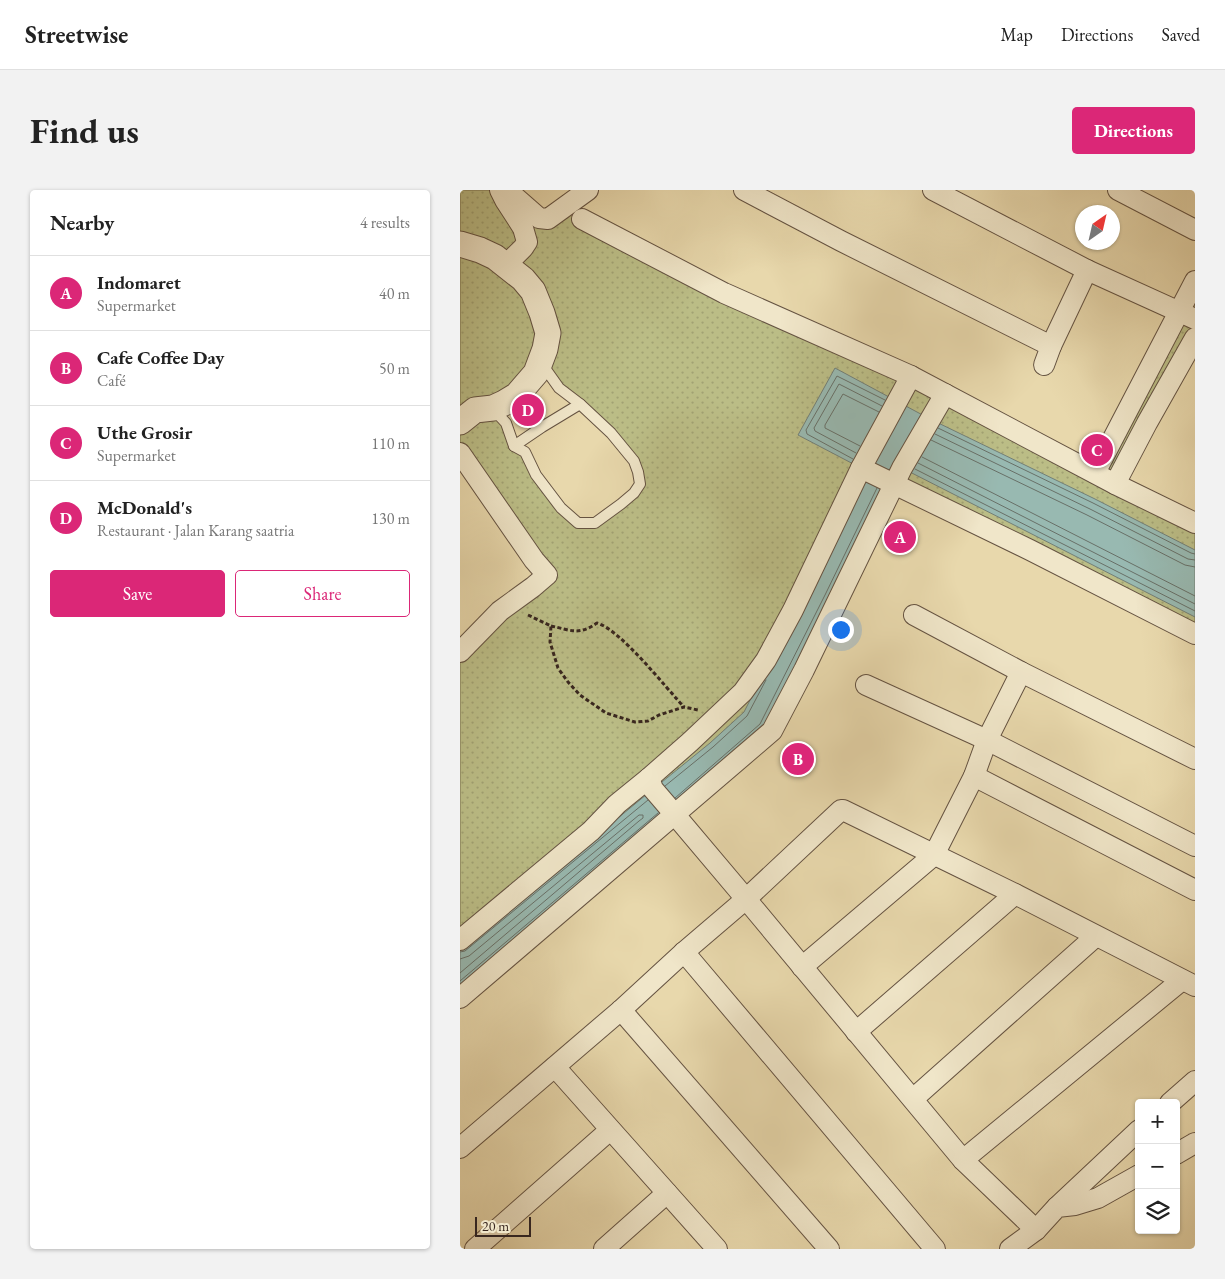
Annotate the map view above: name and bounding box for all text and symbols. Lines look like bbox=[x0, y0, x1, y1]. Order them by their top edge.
text: Streetwise bbox=[25, 19, 128, 50]
text: Map bbox=[1001, 23, 1033, 46]
text: Directions bbox=[1061, 23, 1133, 46]
text: Saved bbox=[1161, 23, 1200, 46]
button: Directions bbox=[1072, 107, 1195, 154]
text: Find us bbox=[30, 108, 139, 153]
north arrow bbox=[1075, 205, 1120, 250]
text: Nearby bbox=[50, 209, 114, 236]
text: 4 results bbox=[360, 212, 410, 233]
text: Indomaret bbox=[97, 270, 181, 295]
text: A bbox=[60, 283, 72, 304]
text: 40 m bbox=[379, 283, 410, 304]
text: Supermarket bbox=[97, 295, 176, 316]
text: Cafe Coffee Day bbox=[97, 345, 224, 370]
text: B bbox=[61, 358, 71, 379]
text: 50 m bbox=[379, 358, 410, 379]
text: Café bbox=[97, 370, 126, 391]
pin: D bbox=[512, 391, 544, 429]
text: Uthe Grosir bbox=[97, 420, 192, 445]
pin: C bbox=[1081, 431, 1113, 469]
text: C bbox=[60, 433, 72, 454]
text: 110 m bbox=[371, 433, 410, 454]
text: Supermarket bbox=[97, 445, 176, 466]
text: McDonald's bbox=[97, 495, 192, 520]
text: D bbox=[60, 508, 72, 529]
text: 130 m bbox=[371, 508, 410, 529]
pin: A bbox=[884, 518, 916, 556]
text: Restaurant · Jalan Karang saatria bbox=[97, 520, 294, 541]
button: Save bbox=[50, 570, 225, 617]
button: Share bbox=[235, 570, 410, 617]
your location bbox=[828, 617, 854, 643]
pin: B bbox=[782, 740, 814, 778]
map controls bbox=[1135, 1099, 1180, 1234]
button: + bbox=[1135, 1099, 1180, 1144]
button: − bbox=[1135, 1144, 1180, 1189]
button: layers bbox=[1135, 1189, 1180, 1234]
scale bar bbox=[475, 1214, 531, 1237]
text: 20 m bbox=[482, 1217, 509, 1235]

